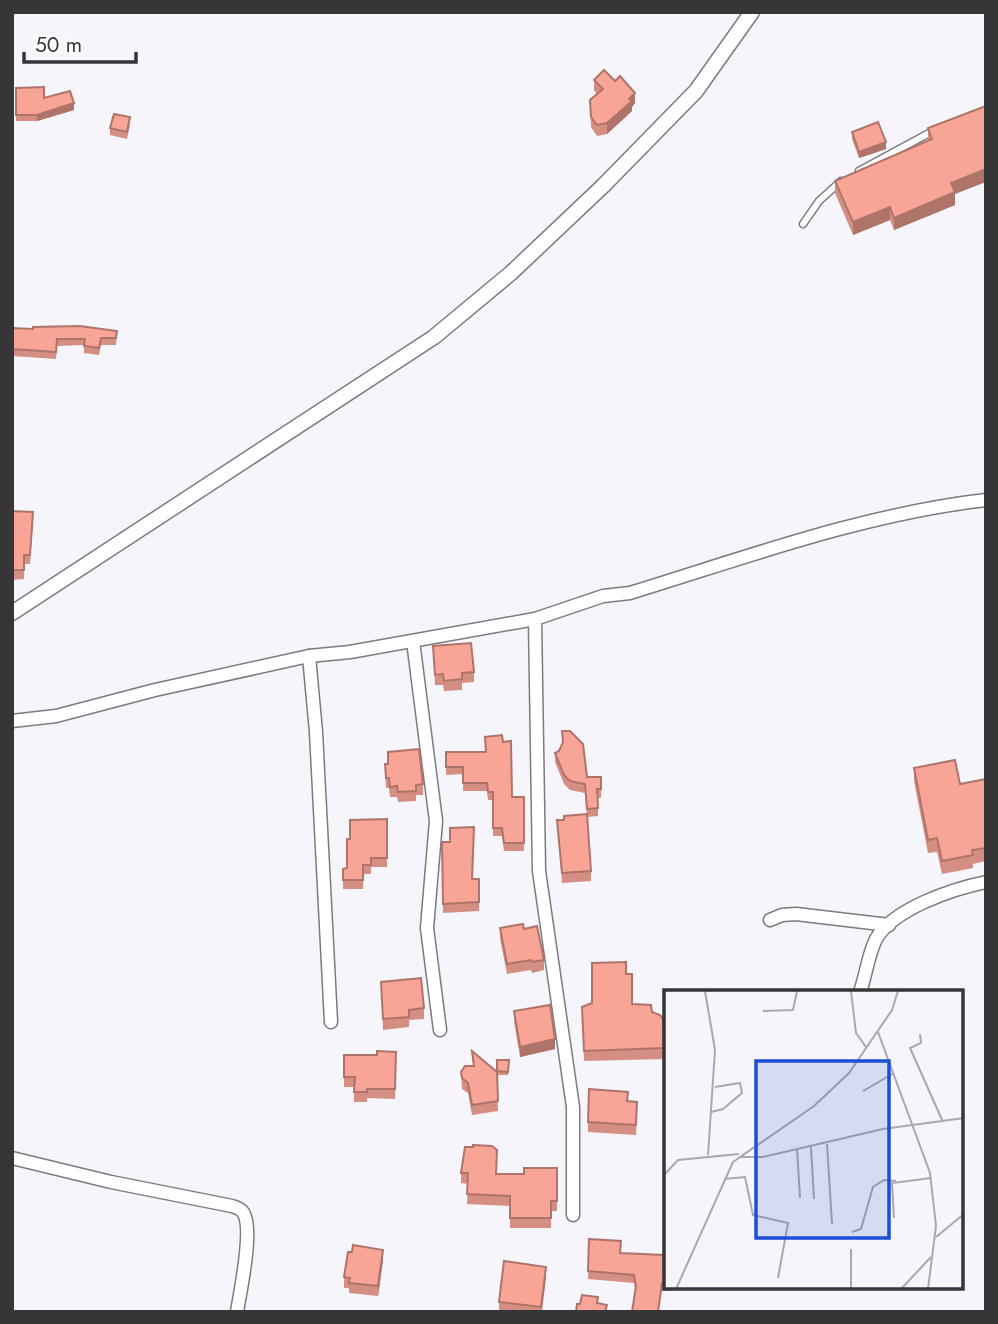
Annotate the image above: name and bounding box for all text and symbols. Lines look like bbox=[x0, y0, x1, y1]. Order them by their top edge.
scale bar bbox=[24, 21, 136, 65]
text: 50 m bbox=[35, 30, 82, 60]
inset map bbox=[664, 990, 963, 1289]

